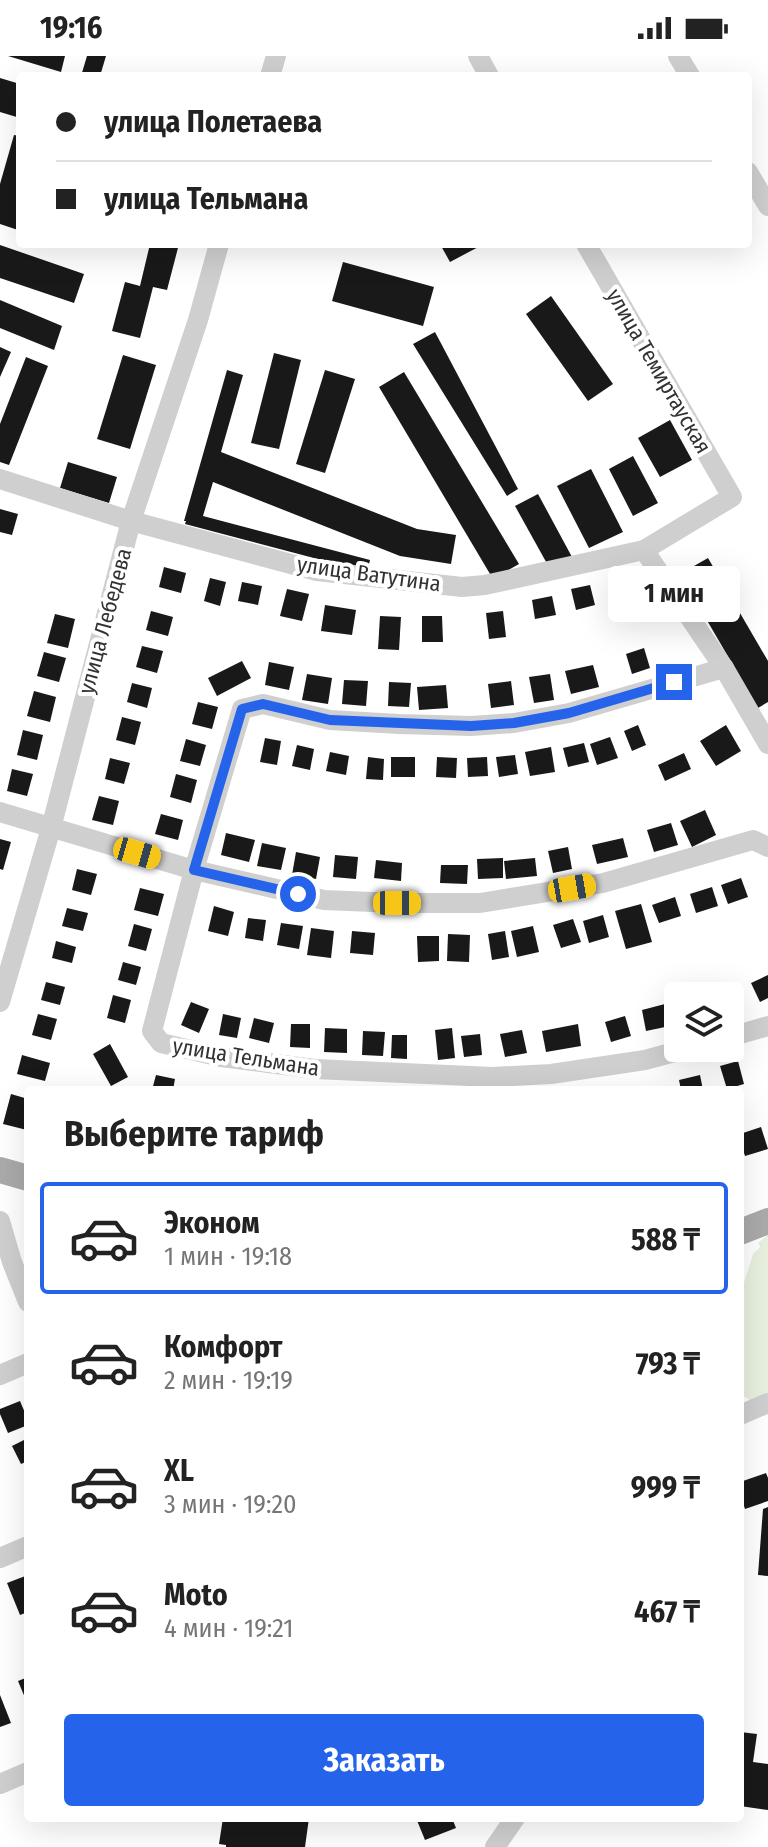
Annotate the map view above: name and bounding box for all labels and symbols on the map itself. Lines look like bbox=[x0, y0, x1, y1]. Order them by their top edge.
street label: улица Темиртауская bbox=[601, 284, 717, 458]
street label: улица Лебедева bbox=[73, 545, 137, 697]
street label: улица Ватутина bbox=[295, 551, 443, 597]
callout: 1 мин bbox=[608, 566, 740, 622]
route end bbox=[656, 664, 692, 700]
car bbox=[111, 835, 163, 871]
car bbox=[546, 872, 598, 904]
route start bbox=[280, 876, 316, 912]
car bbox=[373, 891, 421, 915]
street label: улица Тельмана bbox=[171, 1032, 321, 1082]

